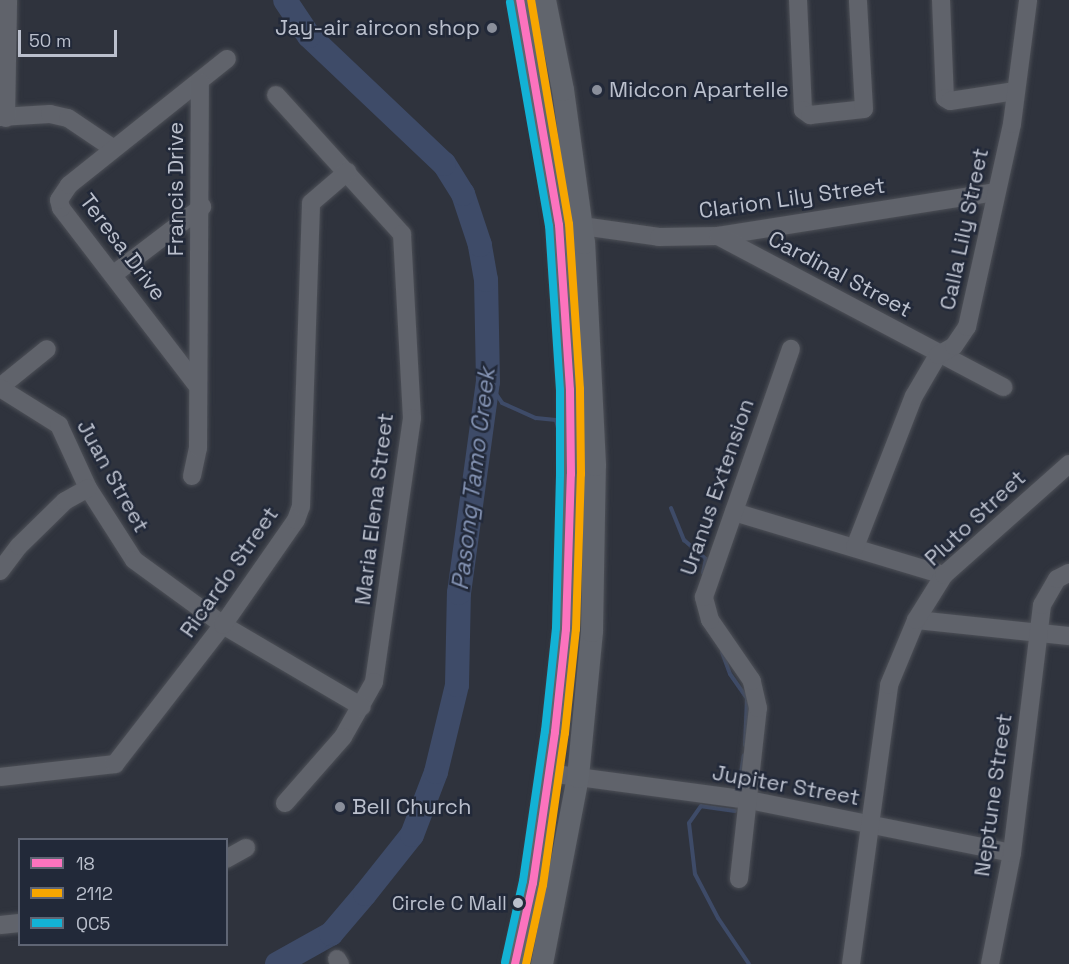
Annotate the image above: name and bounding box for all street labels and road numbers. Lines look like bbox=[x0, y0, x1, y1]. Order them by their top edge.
street label: Francis Drive bbox=[163, 122, 189, 256]
street label: Calla Lily Street bbox=[934, 146, 994, 312]
street label: Clarion Lily Street bbox=[697, 172, 887, 224]
street label: Teresa Drive bbox=[74, 188, 172, 306]
street label: Cardinal Street bbox=[764, 225, 916, 323]
street label: Uranus Extension bbox=[674, 395, 760, 579]
street label: Maria Elena Street bbox=[349, 411, 399, 607]
street label: Juan Street bbox=[71, 415, 155, 537]
street label: Pluto Street bbox=[919, 465, 1031, 571]
street label: Ricardo Street bbox=[174, 502, 284, 642]
street label: Neptune Street bbox=[968, 712, 1018, 878]
street label: Jupiter Street bbox=[710, 759, 862, 811]

